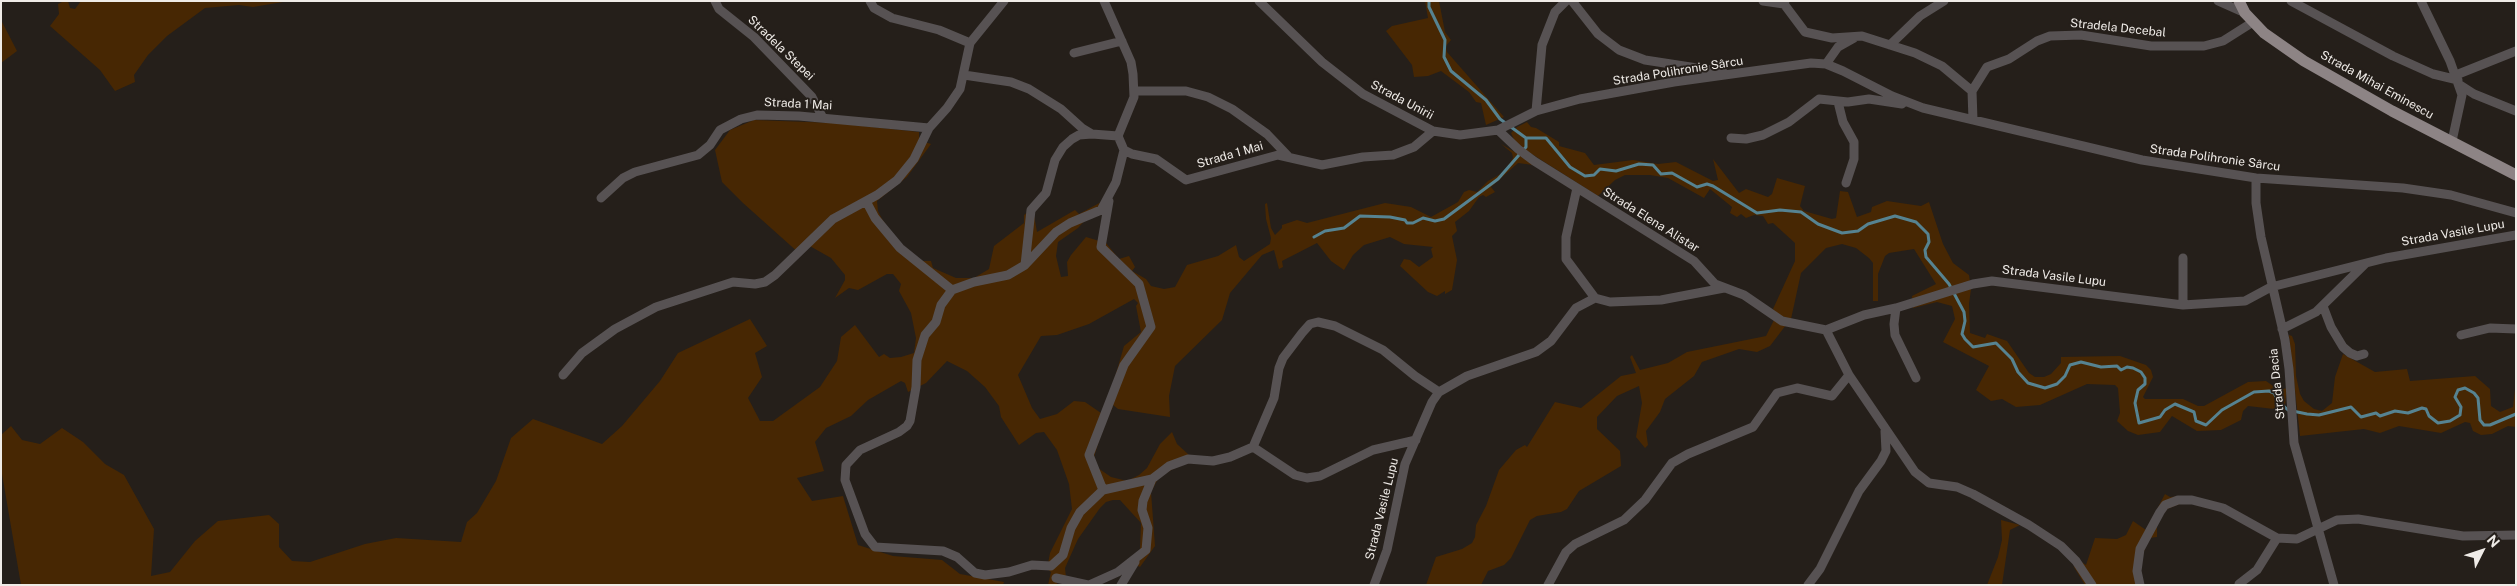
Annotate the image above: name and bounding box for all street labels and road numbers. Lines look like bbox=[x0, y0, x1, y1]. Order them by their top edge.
street label: Stradela Stepei bbox=[745, 13, 817, 83]
street label: Stradela Decebal bbox=[2069, 16, 2167, 40]
street label: Strada Mihai Eminescu bbox=[2318, 48, 2436, 122]
street label: Strada Polihronie Sârcu bbox=[1612, 54, 1744, 88]
street label: Strada Unirii bbox=[1368, 77, 1436, 123]
street label: Strada 1 Mai bbox=[764, 95, 832, 113]
street label: Strada 1 Mai bbox=[1195, 139, 1265, 171]
street label: Strada Polihronie Sârcu bbox=[2149, 142, 2281, 174]
street label: Strada Elena Alistar bbox=[1600, 184, 1702, 256]
street label: Strada Vasile Lupu bbox=[2400, 217, 2506, 249]
street label: Strada Vasile Lupu bbox=[2001, 262, 2107, 290]
street label: Strada Dacia bbox=[2266, 348, 2288, 420]
street label: Strada Vasile Lupu bbox=[1362, 456, 1402, 562]

